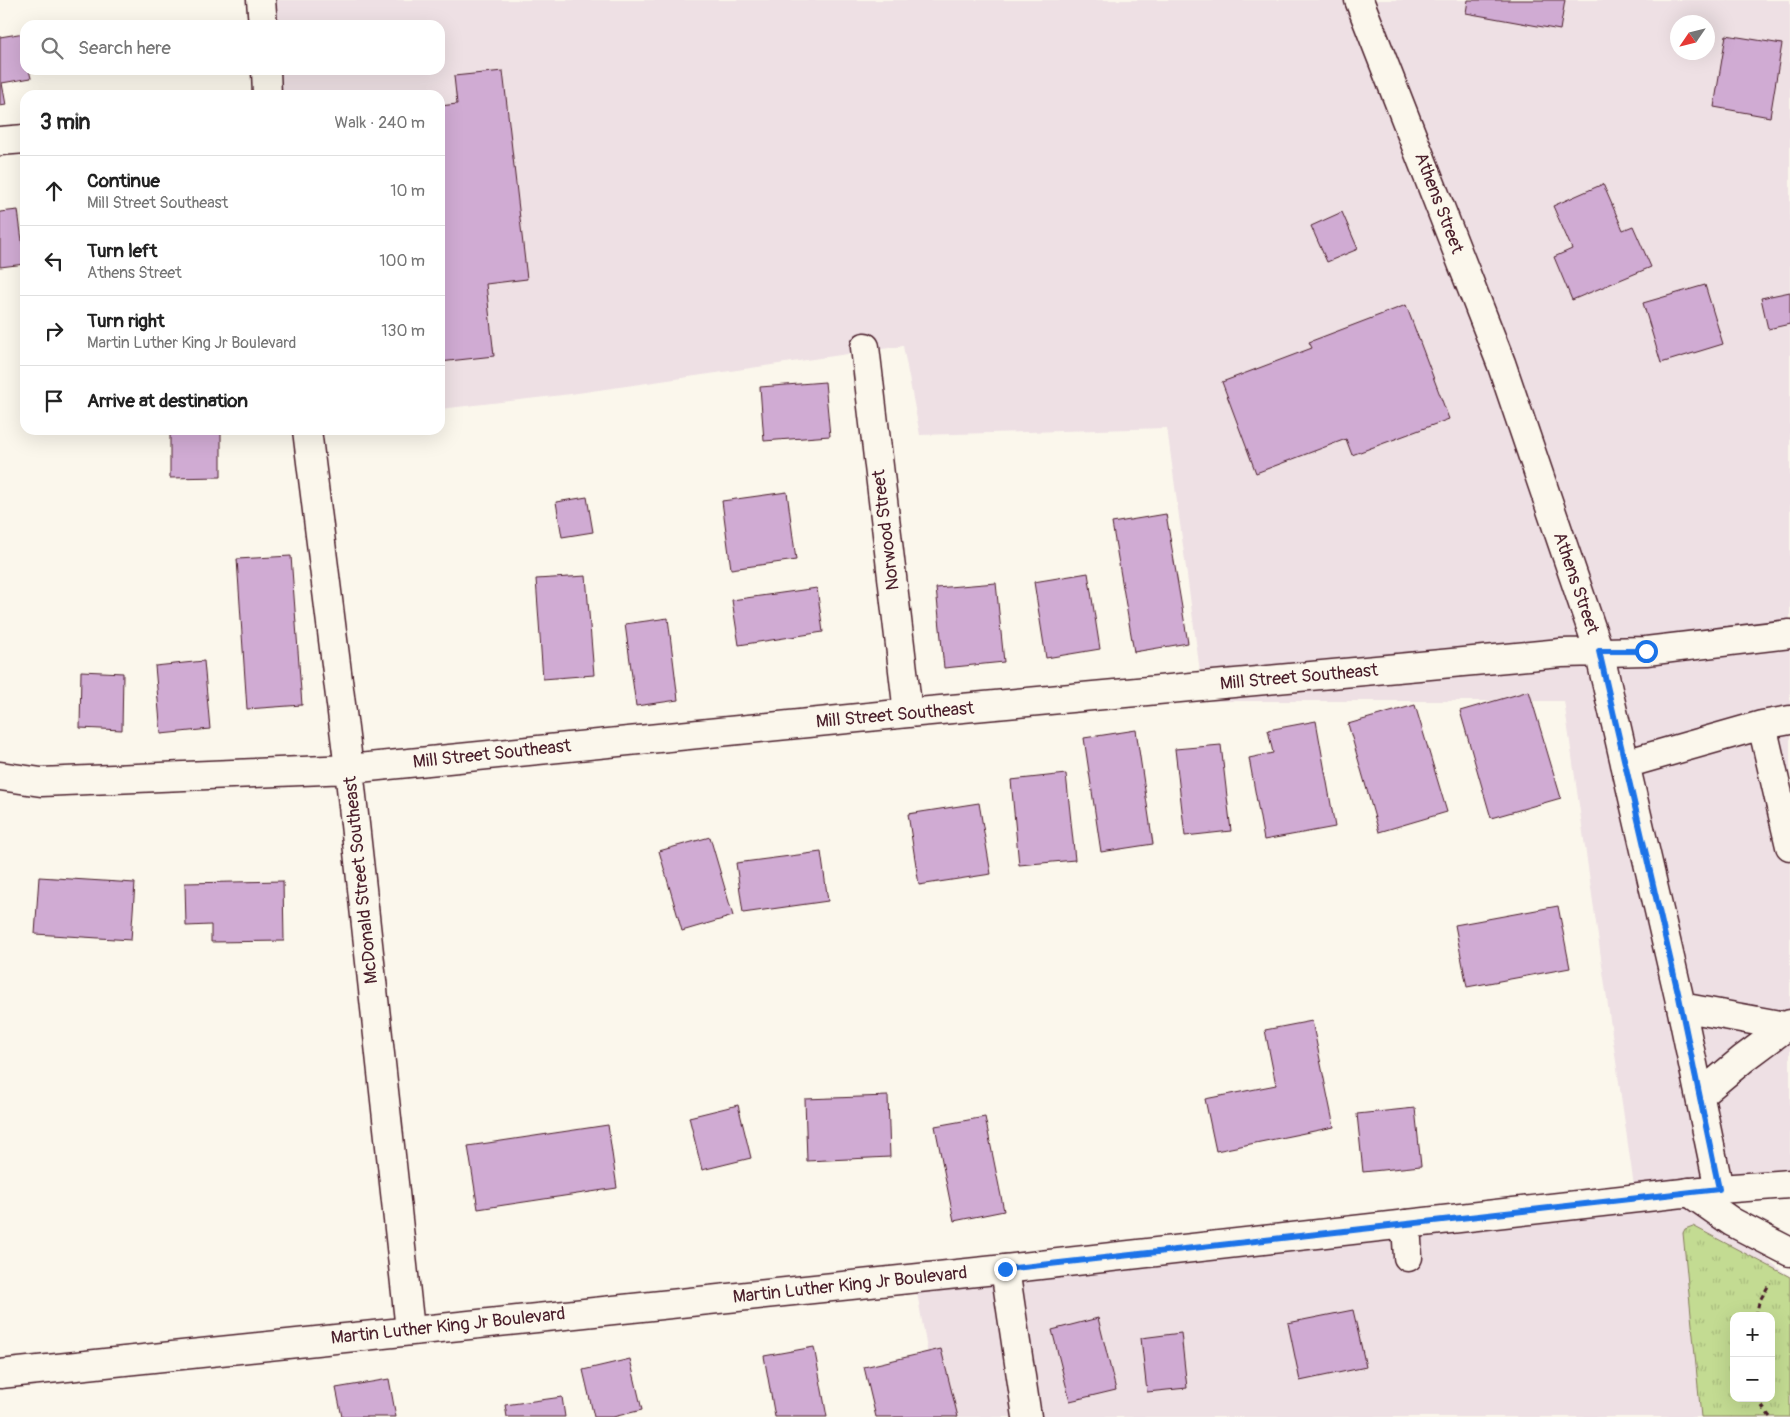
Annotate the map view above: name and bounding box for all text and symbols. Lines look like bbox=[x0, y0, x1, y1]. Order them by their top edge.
north arrow bbox=[1670, 15, 1715, 60]
search box bbox=[20, 20, 445, 75]
icon: search bbox=[38, 34, 66, 62]
text: Search here bbox=[78, 36, 171, 60]
text: 3 min bbox=[40, 109, 90, 136]
text: Walk · 240 m bbox=[334, 113, 425, 133]
street label: Athens Street bbox=[1409, 149, 1469, 258]
text: Continue bbox=[87, 169, 160, 193]
icon: ahead bbox=[40, 177, 68, 205]
text: 10 m bbox=[390, 181, 425, 201]
text: Mill Street Southeast bbox=[87, 193, 228, 213]
text: Turn left bbox=[87, 239, 157, 263]
icon: left bbox=[40, 247, 68, 275]
text: 100 m bbox=[379, 251, 425, 271]
text: Athens Street bbox=[87, 263, 182, 283]
text: Turn right bbox=[87, 309, 165, 333]
icon: right bbox=[40, 317, 68, 345]
text: 130 m bbox=[381, 321, 425, 341]
text: Martin Luther King Jr Boulevard bbox=[87, 333, 296, 353]
icon: arrive bbox=[40, 387, 68, 415]
text: Arrive at destination bbox=[87, 389, 248, 413]
street label: Norwood Street bbox=[867, 468, 905, 592]
street label: Athens Street bbox=[1548, 529, 1604, 638]
route start bbox=[1635, 640, 1658, 663]
street label: Mill Street Southeast bbox=[1219, 659, 1380, 695]
street label: Mill Street Southeast bbox=[815, 697, 976, 733]
street label: Mill Street Southeast bbox=[412, 734, 573, 774]
street label: McDonald Street Southeast bbox=[339, 774, 383, 985]
route end bbox=[994, 1258, 1017, 1281]
street label: Martin Luther King Jr Boulevard bbox=[732, 1261, 968, 1309]
street label: Martin Luther King Jr Boulevard bbox=[330, 1302, 566, 1350]
map controls bbox=[1730, 1312, 1775, 1402]
button: + bbox=[1730, 1312, 1775, 1357]
button: − bbox=[1730, 1357, 1775, 1402]

